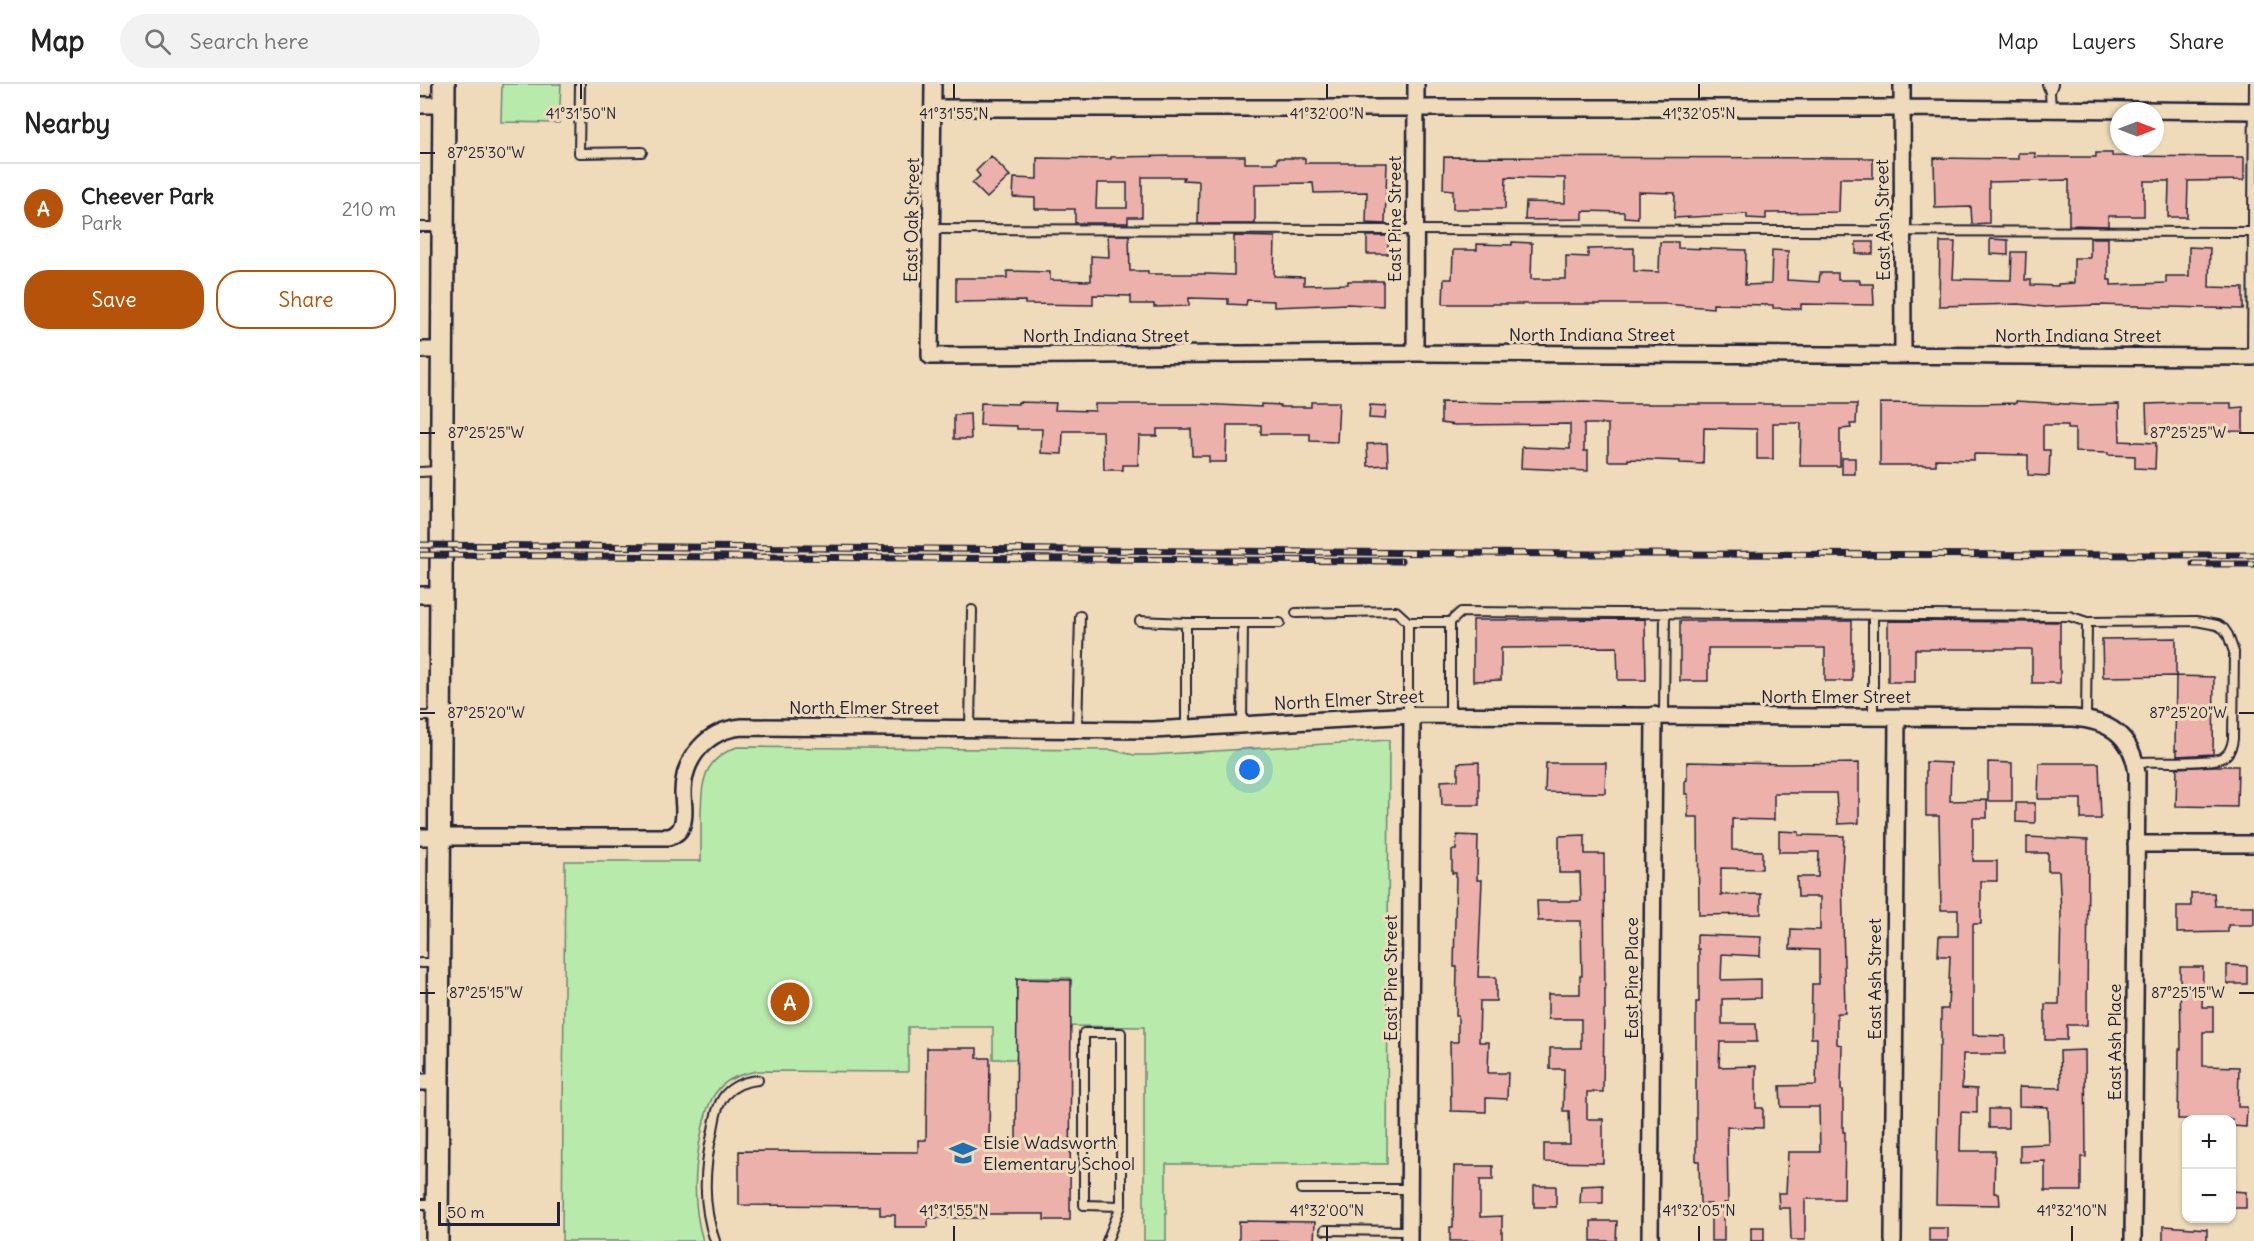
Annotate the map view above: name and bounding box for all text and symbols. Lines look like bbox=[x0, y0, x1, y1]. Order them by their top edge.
search box bbox=[120, 14, 540, 68]
text: Map bbox=[30, 23, 84, 59]
icon: search bbox=[141, 25, 174, 58]
text: Search here bbox=[189, 27, 309, 55]
text: Map bbox=[1998, 28, 2038, 55]
text: Layers bbox=[2071, 28, 2136, 55]
text: Share bbox=[2169, 28, 2224, 55]
north arrow bbox=[2110, 102, 2164, 156]
text: 41°31'50"N bbox=[546, 104, 616, 123]
text: 41°31'55"N bbox=[919, 104, 989, 123]
text: 41°32'00"N bbox=[1290, 104, 1364, 123]
text: 41°32'05"N bbox=[1662, 104, 1736, 123]
text: Nearby bbox=[24, 107, 110, 140]
text: 87°25'30"W bbox=[447, 143, 525, 162]
street label: East Pine Street bbox=[1383, 156, 1406, 282]
street label: East Oak Street bbox=[899, 157, 924, 283]
street label: East Ash Street bbox=[1870, 159, 1895, 281]
text: Cheever Park bbox=[81, 182, 214, 210]
text: A bbox=[37, 196, 50, 221]
text: 210 m bbox=[342, 196, 396, 221]
text: Park bbox=[81, 210, 122, 235]
button: Save bbox=[24, 270, 204, 329]
button: Share bbox=[216, 270, 396, 329]
street label: North Indiana Street bbox=[1509, 323, 1675, 346]
street label: North Indiana Street bbox=[1023, 324, 1189, 347]
street label: North Indiana Street bbox=[1995, 324, 2161, 347]
text: 87°25'25"W bbox=[448, 423, 525, 442]
text: 87°25'25"W bbox=[2150, 423, 2227, 442]
street label: North Elmer Street bbox=[1273, 684, 1425, 715]
street label: North Elmer Street bbox=[1761, 685, 1911, 708]
street label: North Elmer Street bbox=[789, 696, 939, 719]
text: 87°25'20"W bbox=[447, 703, 525, 722]
text: 87°25'20"W bbox=[2149, 703, 2227, 722]
your location bbox=[1235, 755, 1264, 784]
street label: East Pine Street bbox=[1379, 915, 1402, 1041]
street label: East Pine Place bbox=[1620, 917, 1643, 1039]
street label: East Ash Street bbox=[1863, 918, 1886, 1040]
pin: A bbox=[770, 980, 809, 1024]
text: 87°25'15"W bbox=[449, 983, 523, 1002]
street label: East Ash Place bbox=[2103, 983, 2126, 1101]
text: 87°25'15"W bbox=[2151, 983, 2225, 1002]
map controls bbox=[2182, 1115, 2236, 1223]
button: + bbox=[2182, 1115, 2236, 1169]
place label: Elsie Wadsworth Elementary School bbox=[983, 1131, 1135, 1175]
school or university icon: Elsie Wadsworth Elementary School bbox=[948, 1138, 978, 1168]
button: − bbox=[2182, 1169, 2236, 1223]
scale bar bbox=[438, 1199, 560, 1226]
text: 41°31'55"N bbox=[919, 1201, 989, 1220]
text: 41°32'00"N bbox=[1290, 1201, 1364, 1220]
text: 41°32'05"N bbox=[1662, 1201, 1736, 1220]
text: 41°32'10"N bbox=[2037, 1201, 2107, 1220]
text: 50 m bbox=[447, 1202, 485, 1222]

